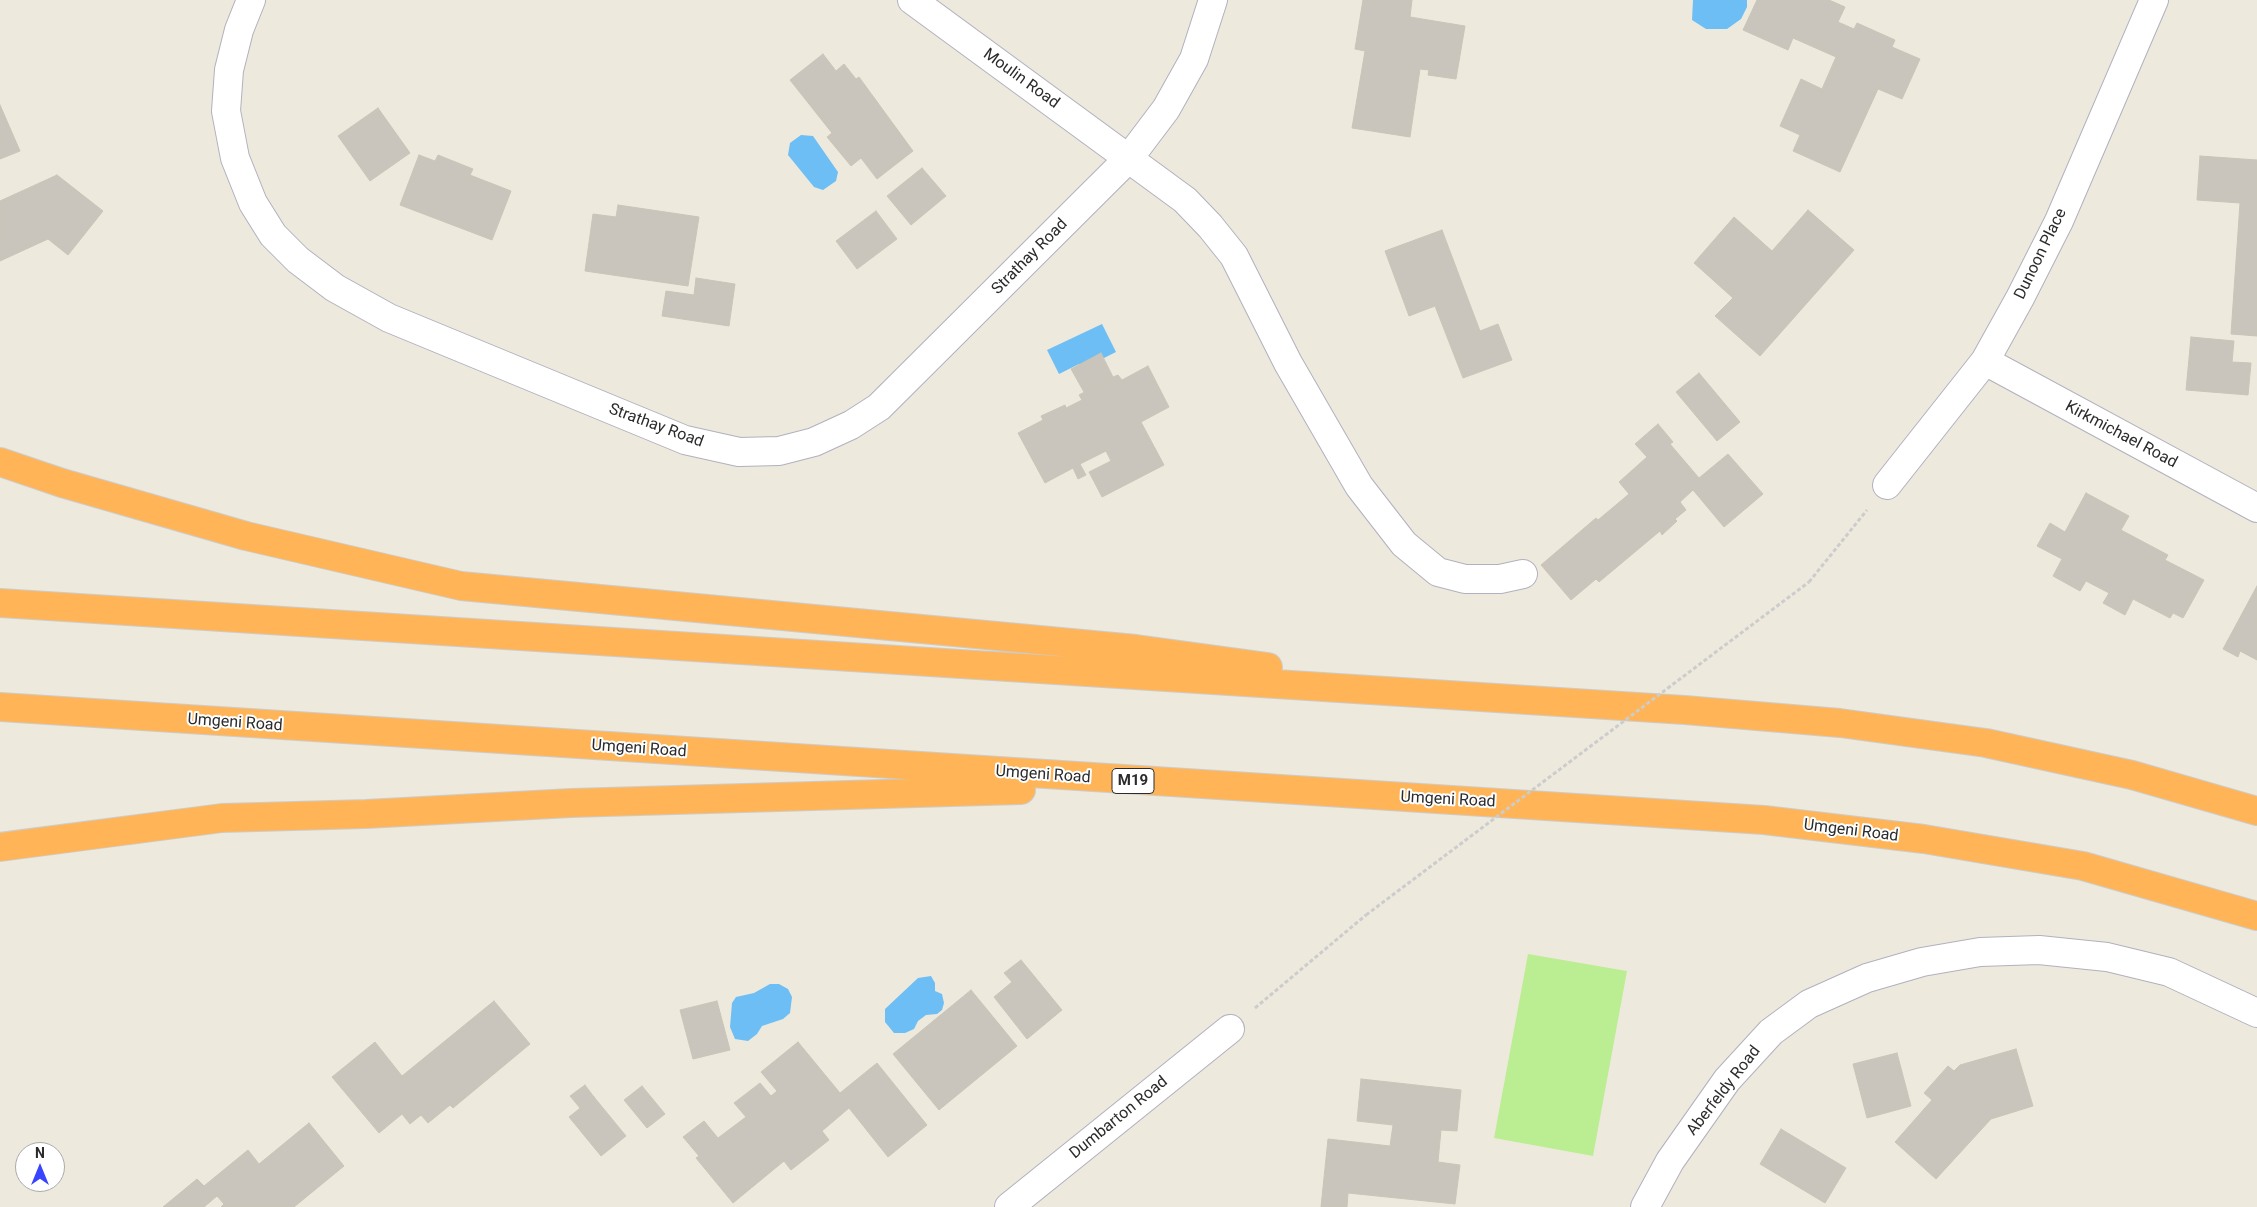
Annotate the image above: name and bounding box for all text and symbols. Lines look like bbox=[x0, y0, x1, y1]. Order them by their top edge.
street label: Moulin Road bbox=[979, 45, 1063, 113]
street label: Dunoon Place bbox=[2011, 205, 2071, 303]
street label: Strathay Road bbox=[988, 215, 1072, 299]
street label: Kirkmichael Road bbox=[2062, 397, 2180, 473]
street label: Strathay Road bbox=[606, 400, 706, 452]
street label: Umgeni Road bbox=[187, 710, 283, 736]
street label: Umgeni Road bbox=[591, 736, 687, 762]
street label: Umgeni Road bbox=[995, 762, 1091, 788]
road number: M19 bbox=[1112, 768, 1154, 794]
street label: Umgeni Road bbox=[1400, 788, 1496, 812]
street label: Umgeni Road bbox=[1803, 816, 1899, 846]
street label: Aberfeldy Road bbox=[1683, 1042, 1765, 1140]
street label: Dumbarton Road bbox=[1066, 1073, 1172, 1163]
north arrow bbox=[15, 1142, 65, 1192]
text: N bbox=[35, 1145, 45, 1161]

